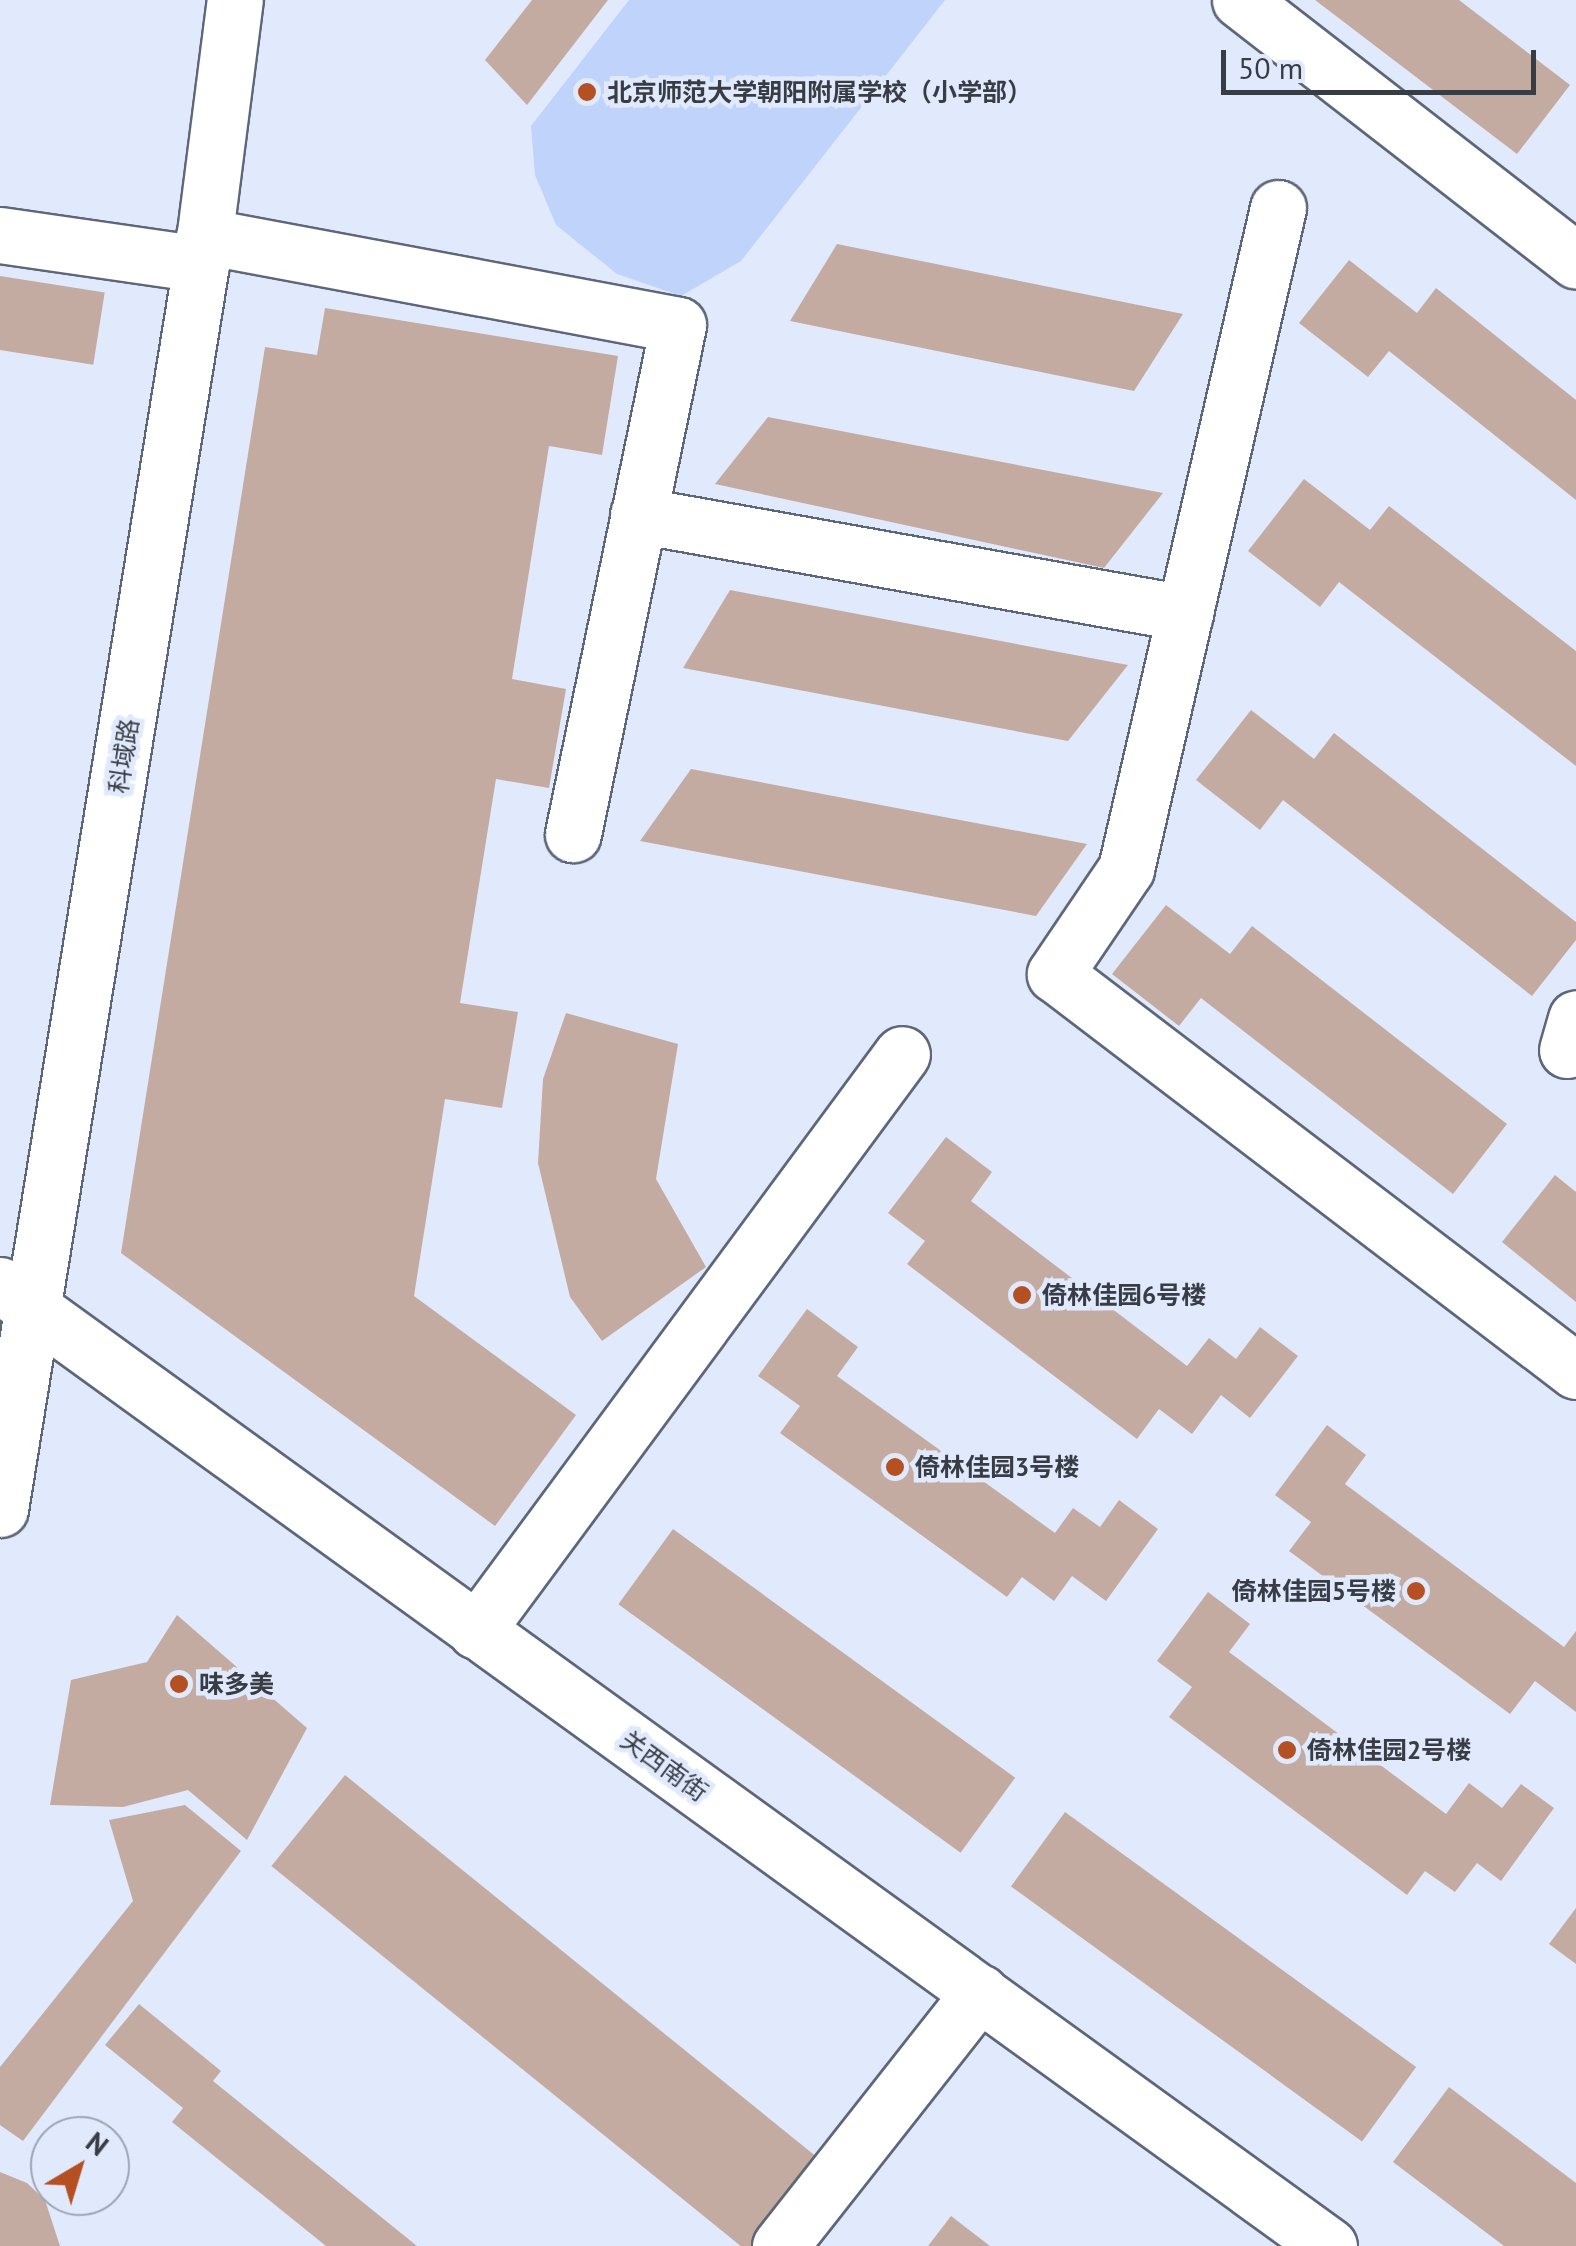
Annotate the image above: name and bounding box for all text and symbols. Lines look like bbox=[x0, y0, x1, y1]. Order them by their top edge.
scale bar bbox=[1226, 30, 1541, 92]
text: 50 m bbox=[1238, 48, 1303, 87]
place label: 北京师范大学朝阳附属学校（小学部） bbox=[607, 77, 1032, 107]
marker: 北京师范大学朝阳附属学校（小学部） bbox=[576, 81, 598, 103]
street label: 科域路 bbox=[103, 717, 145, 795]
place label: 倚林佳园6号楼 bbox=[1042, 1280, 1206, 1310]
marker: 倚林佳园6号楼 bbox=[1011, 1284, 1033, 1306]
place label: 倚林佳园3号楼 bbox=[915, 1452, 1079, 1482]
marker: 倚林佳园3号楼 bbox=[884, 1456, 906, 1478]
place label: 倚林佳园5号楼 bbox=[1232, 1576, 1396, 1606]
marker: 倚林佳园5号楼 bbox=[1405, 1580, 1427, 1602]
place label: 味多美 bbox=[199, 1669, 274, 1699]
marker: 味多美 bbox=[168, 1673, 190, 1695]
street label: 关西南街 bbox=[615, 1724, 713, 1808]
place label: 倚林佳园2号楼 bbox=[1307, 1735, 1471, 1765]
marker: 倚林佳园2号楼 bbox=[1276, 1739, 1298, 1761]
north arrow bbox=[30, 2116, 130, 2216]
text: N bbox=[79, 2123, 116, 2164]

